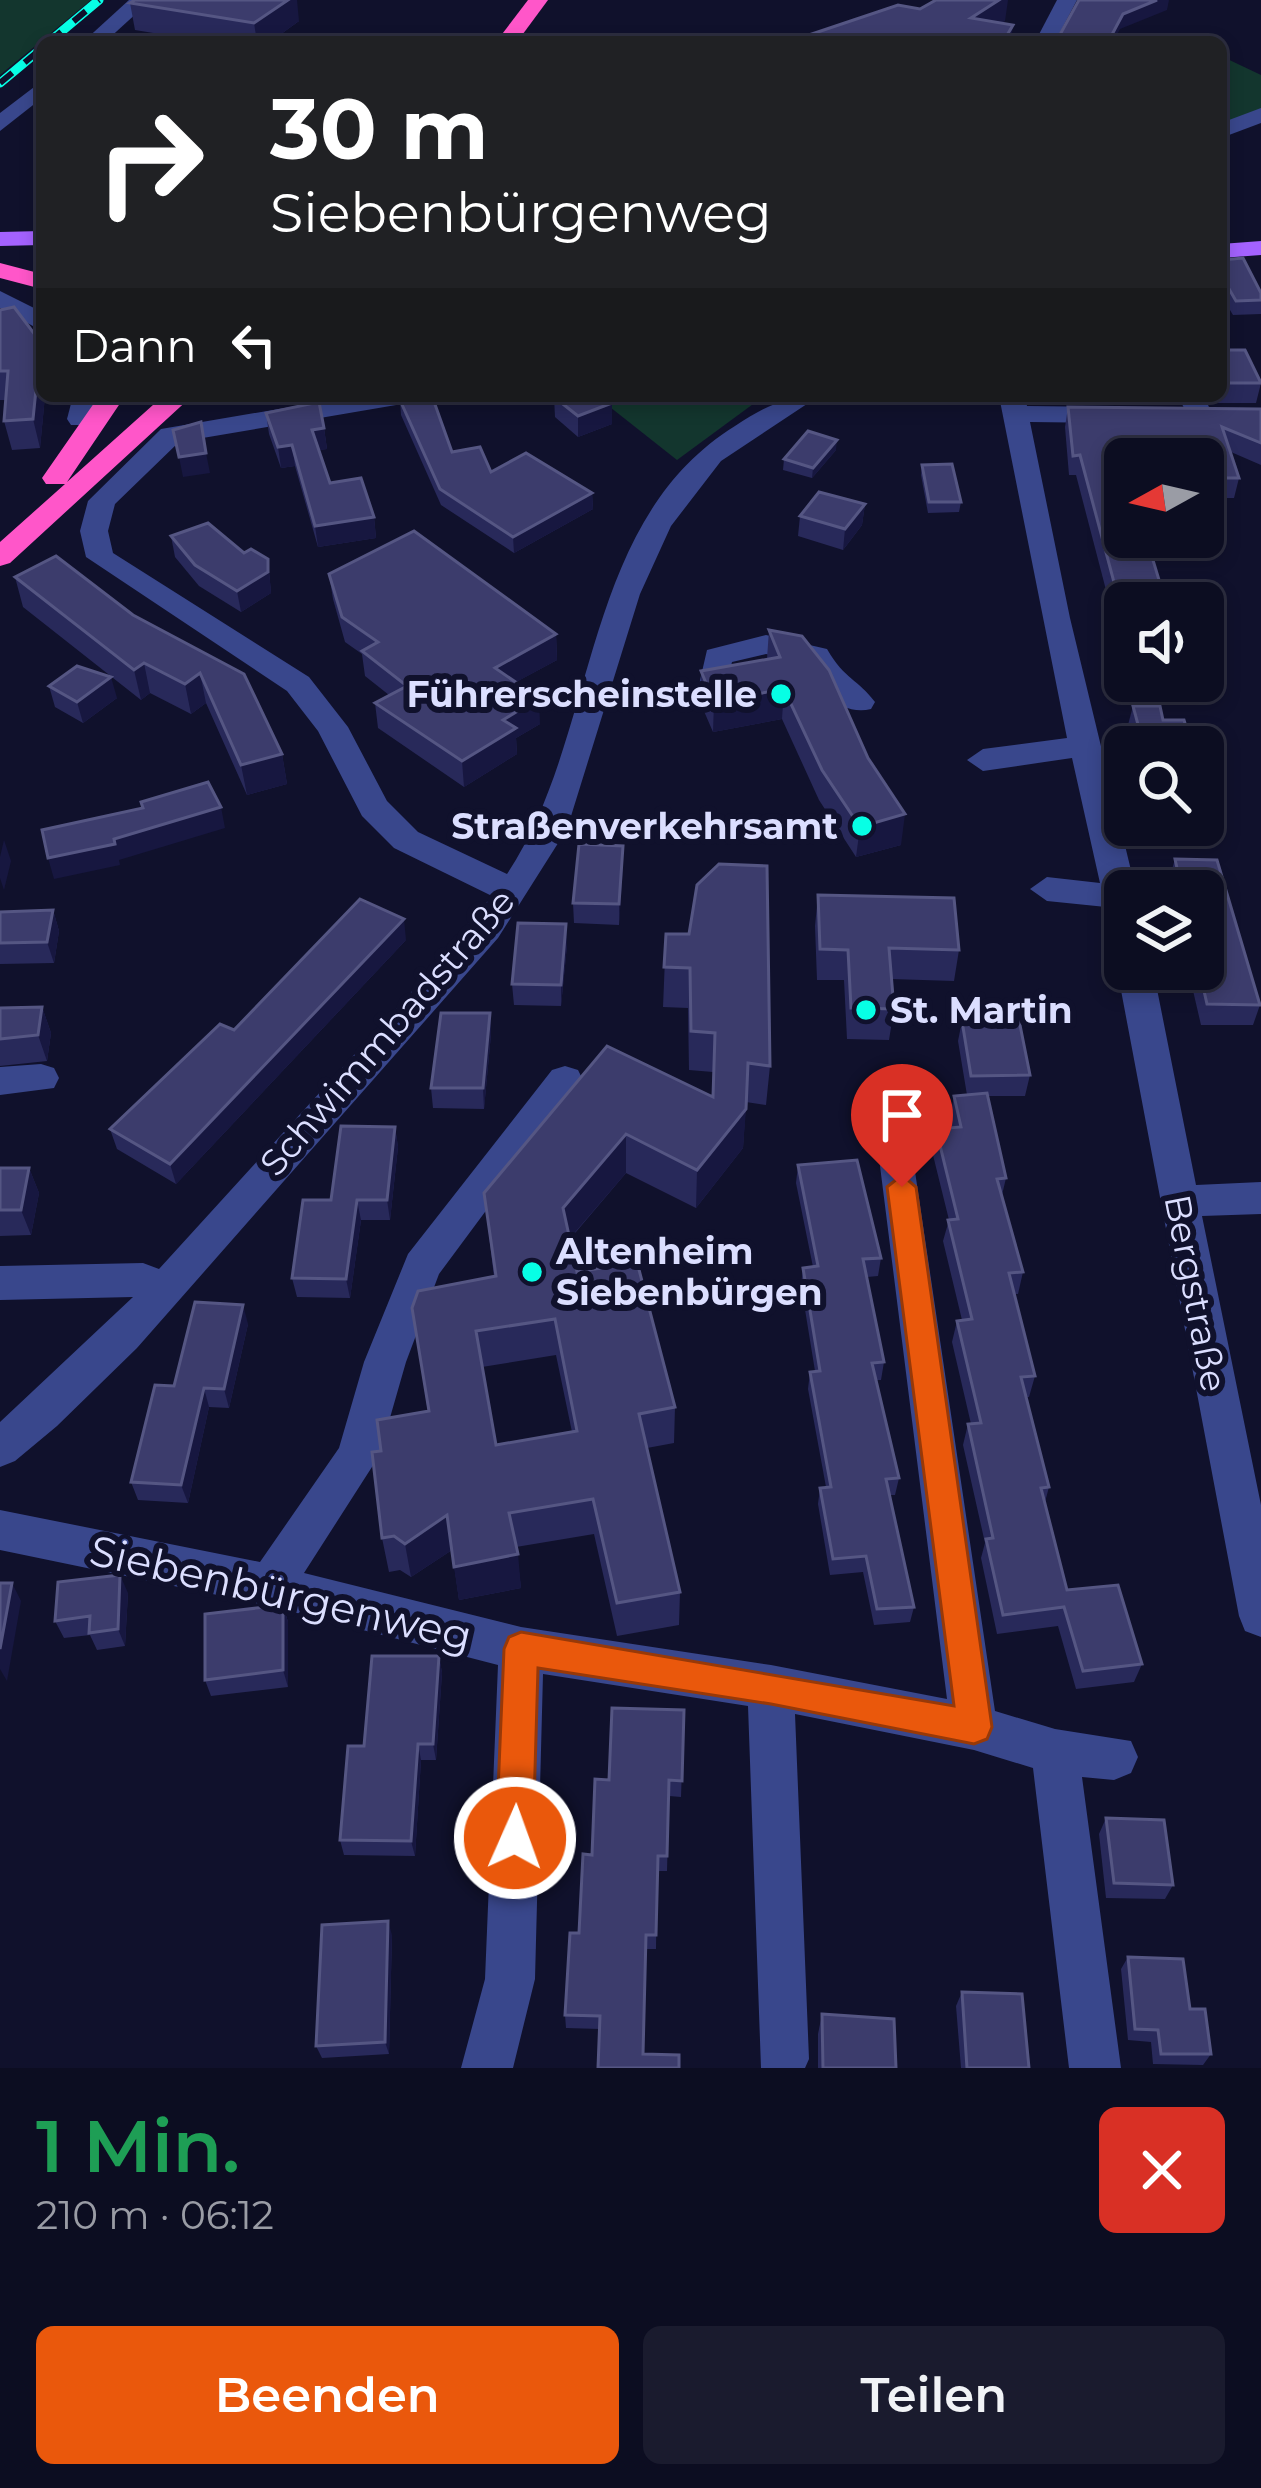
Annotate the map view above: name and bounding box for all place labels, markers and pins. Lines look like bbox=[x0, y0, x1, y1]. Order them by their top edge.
place label: Führerscheinstelle bbox=[406, 672, 757, 716]
marker: Führerscheinstelle bbox=[768, 681, 794, 707]
place label: Straßenverkehrsamt bbox=[451, 804, 838, 848]
marker: Straßenverkehrsamt bbox=[849, 813, 875, 839]
place label: St. Martin bbox=[890, 988, 1073, 1032]
marker: St. Martin bbox=[853, 997, 879, 1023]
pin bbox=[851, 1064, 953, 1187]
place label: Altenheim Siebenbürgen bbox=[555, 1229, 823, 1314]
marker: Altenheim Siebenbürgen bbox=[519, 1259, 545, 1285]

